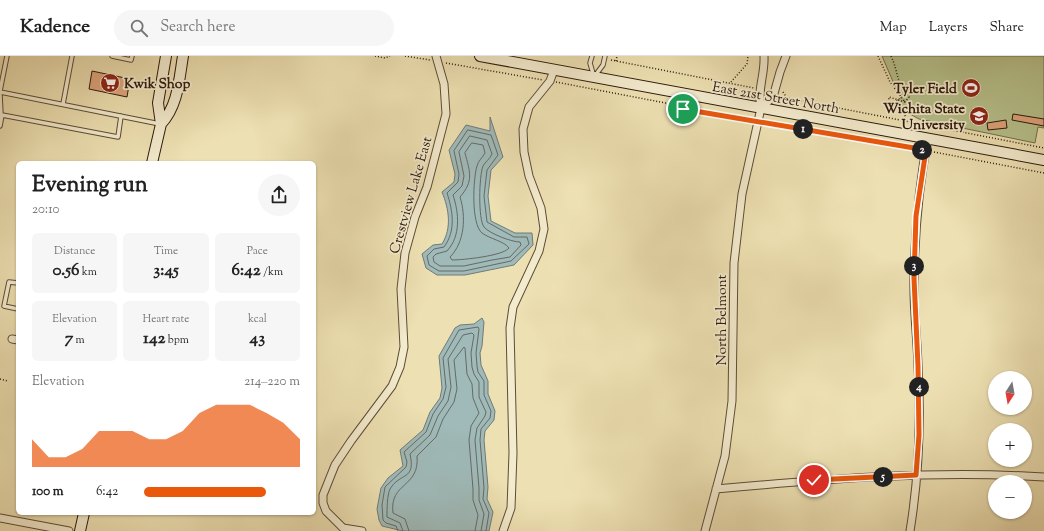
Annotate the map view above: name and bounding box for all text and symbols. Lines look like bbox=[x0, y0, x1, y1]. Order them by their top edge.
search box bbox=[114, 10, 394, 46]
text: Kadence bbox=[20, 14, 90, 41]
icon: search bbox=[128, 17, 150, 39]
text: Search here bbox=[160, 17, 235, 38]
text: Map bbox=[880, 18, 907, 38]
text: Layers bbox=[929, 18, 967, 38]
text: Share bbox=[989, 18, 1024, 38]
supermarket icon: Kwik Shop bbox=[99, 72, 121, 94]
place label: Kwik Shop bbox=[124, 75, 190, 95]
sports icon: Tyler Field bbox=[960, 77, 982, 99]
street label: East 21st Street North bbox=[710, 78, 841, 120]
place label: Tyler Field bbox=[893, 80, 957, 100]
pin bbox=[666, 92, 700, 126]
icon: arrive bbox=[672, 98, 694, 120]
place label: Wichita State University bbox=[883, 100, 965, 136]
school or university icon: Wichita State University bbox=[968, 105, 990, 127]
pin: 1 bbox=[793, 119, 813, 139]
text: 1 bbox=[801, 121, 805, 137]
street label: Crestview Lake East bbox=[386, 134, 438, 257]
pin: 2 bbox=[912, 140, 932, 160]
text: 2 bbox=[919, 142, 925, 158]
text: Evening run bbox=[32, 170, 148, 202]
button: share bbox=[258, 174, 300, 216]
text: 20:10 bbox=[32, 201, 59, 219]
text: Distance bbox=[54, 243, 95, 259]
text: Time bbox=[154, 243, 178, 259]
text: Pace bbox=[247, 243, 268, 259]
pin: 3 bbox=[904, 256, 924, 276]
text: 3 bbox=[912, 258, 916, 274]
text: 0.56 bbox=[52, 259, 79, 283]
text: 3:45 bbox=[153, 259, 179, 283]
text: 6:42 bbox=[232, 259, 261, 283]
text: km bbox=[79, 264, 97, 280]
text: /km bbox=[261, 264, 283, 280]
street label: North Belmont bbox=[713, 274, 733, 366]
text: Elevation bbox=[52, 311, 97, 327]
text: Heart rate bbox=[143, 311, 189, 327]
text: kcal bbox=[248, 311, 267, 327]
text: 7 bbox=[65, 327, 73, 351]
text: 142 bbox=[143, 327, 165, 351]
text: 43 bbox=[250, 327, 265, 351]
text: m bbox=[73, 332, 85, 348]
text: bpm bbox=[165, 332, 189, 348]
north arrow bbox=[988, 371, 1032, 415]
map controls bbox=[988, 371, 1032, 519]
text: Elevation bbox=[32, 373, 85, 391]
text: 214–220 m bbox=[244, 373, 300, 391]
pin: 4 bbox=[909, 377, 929, 397]
text: 4 bbox=[916, 379, 922, 395]
button: + bbox=[988, 423, 1032, 467]
pin bbox=[797, 463, 831, 497]
pin: 5 bbox=[873, 467, 893, 487]
icon: check bbox=[803, 469, 825, 491]
text: 5 bbox=[881, 469, 885, 485]
button: − bbox=[988, 475, 1032, 519]
text: 100 m bbox=[32, 483, 64, 501]
text: 6:42 bbox=[96, 483, 118, 501]

